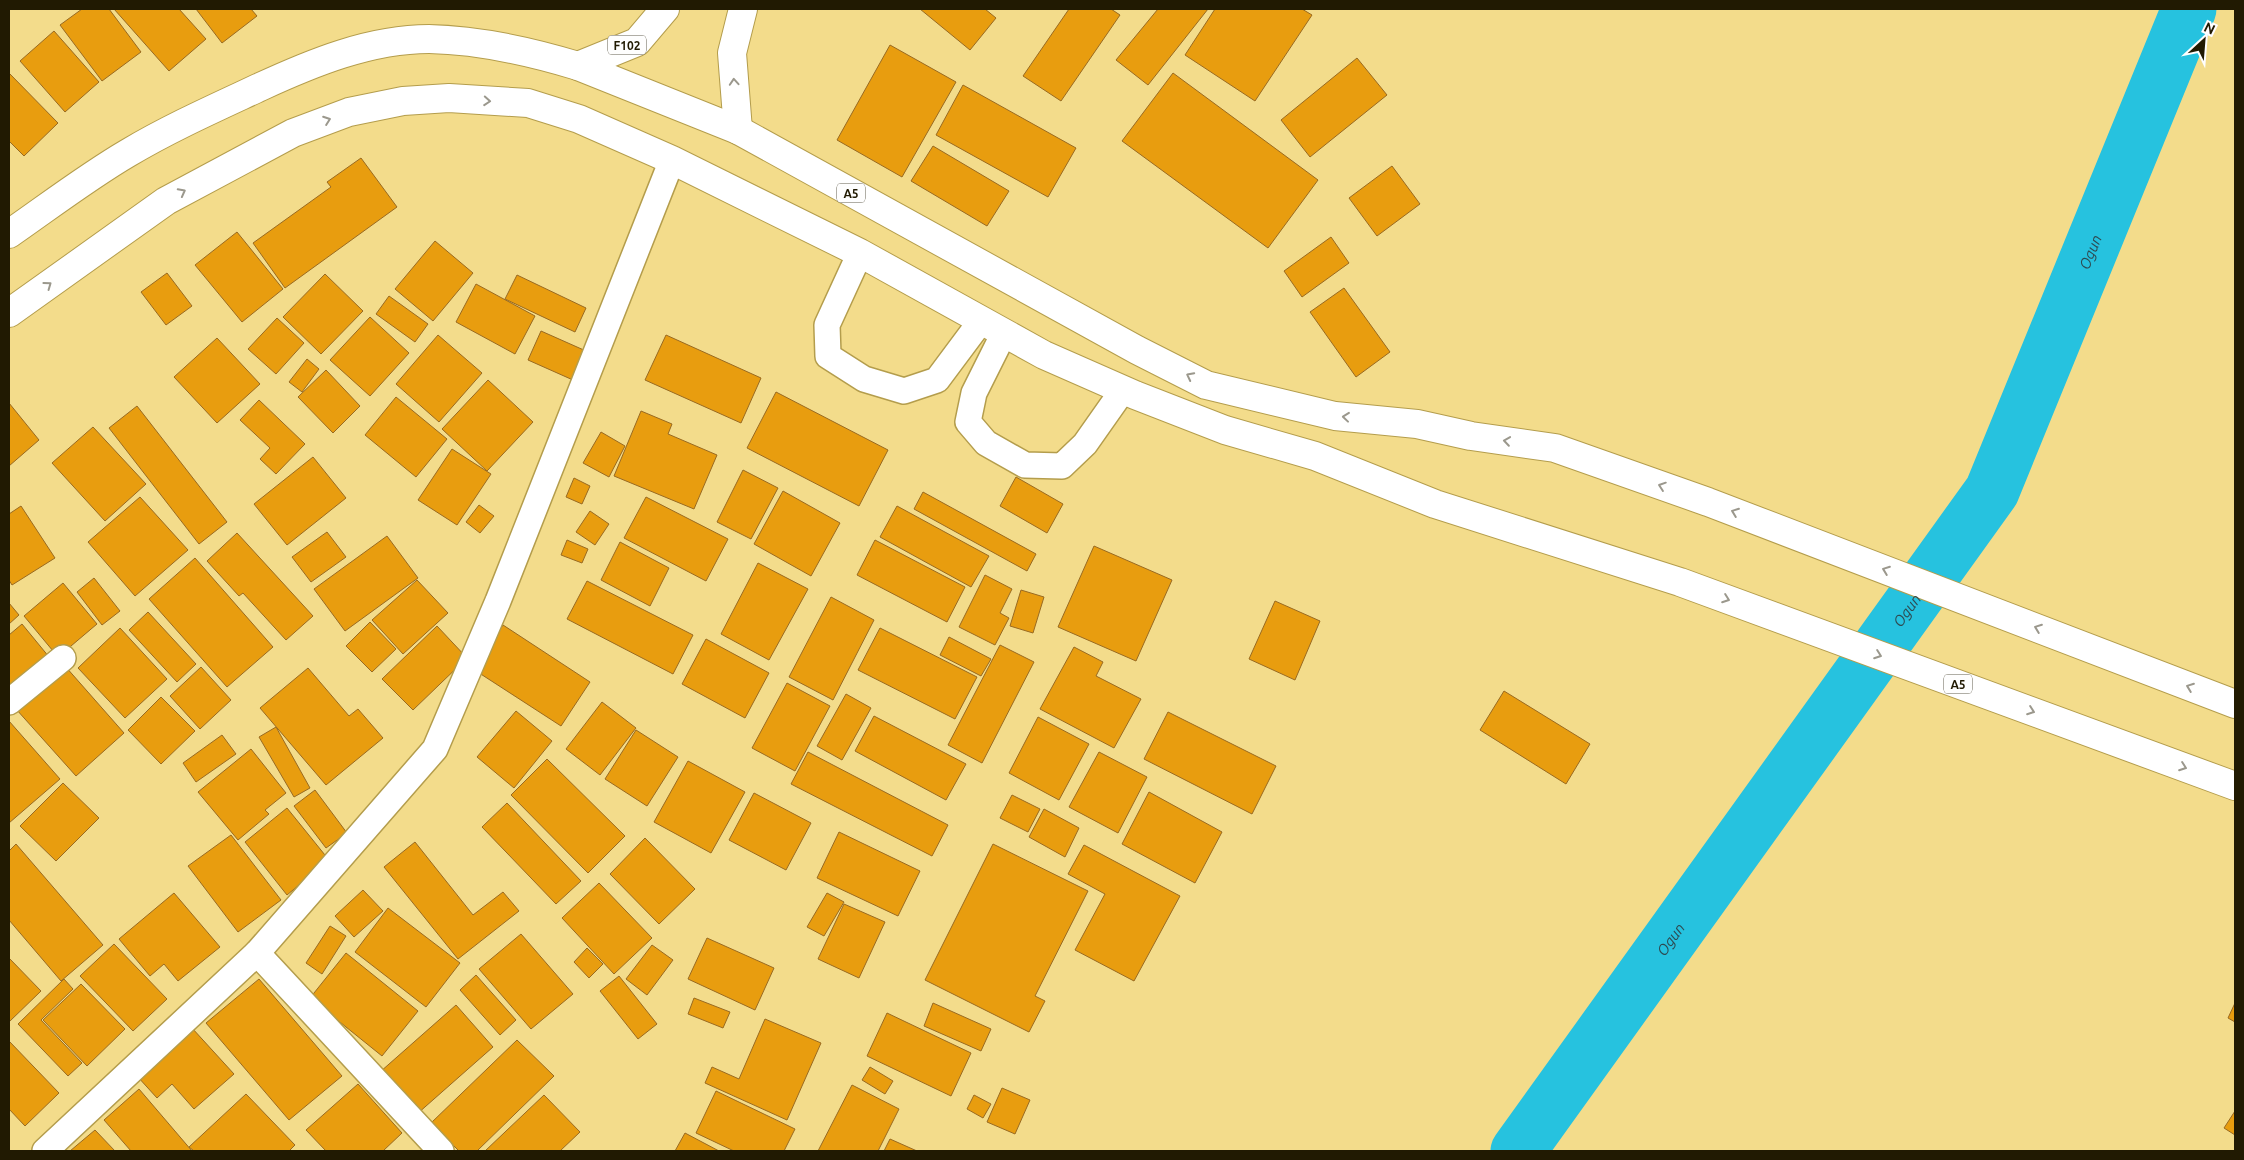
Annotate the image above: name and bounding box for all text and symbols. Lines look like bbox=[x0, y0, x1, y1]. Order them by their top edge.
north arrow bbox=[2179, 15, 2229, 65]
text: N bbox=[2201, 19, 2218, 38]
road number: F102 bbox=[608, 36, 646, 54]
one-way arrow bbox=[729, 77, 740, 85]
one-way arrow bbox=[483, 95, 491, 106]
one-way arrow bbox=[322, 116, 331, 127]
road number: A5 bbox=[837, 184, 865, 202]
one-way arrow bbox=[177, 188, 186, 198]
water label: Ogun bbox=[2075, 232, 2104, 272]
one-way arrow bbox=[43, 282, 52, 291]
one-way arrow bbox=[1186, 372, 1195, 382]
one-way arrow bbox=[1342, 412, 1350, 423]
one-way arrow bbox=[1502, 436, 1510, 447]
one-way arrow bbox=[1659, 482, 1667, 492]
one-way arrow bbox=[1731, 508, 1739, 518]
one-way arrow bbox=[1882, 566, 1891, 576]
water label: Ogun bbox=[1889, 590, 1924, 630]
one-way arrow bbox=[1721, 593, 1730, 603]
one-way arrow bbox=[2034, 624, 2043, 635]
one-way arrow bbox=[1874, 649, 1882, 659]
road number: A5 bbox=[1944, 674, 1972, 694]
one-way arrow bbox=[2186, 682, 2195, 693]
one-way arrow bbox=[2026, 705, 2035, 715]
one-way arrow bbox=[2179, 761, 2187, 771]
water label: Ogun bbox=[1653, 919, 1688, 959]

